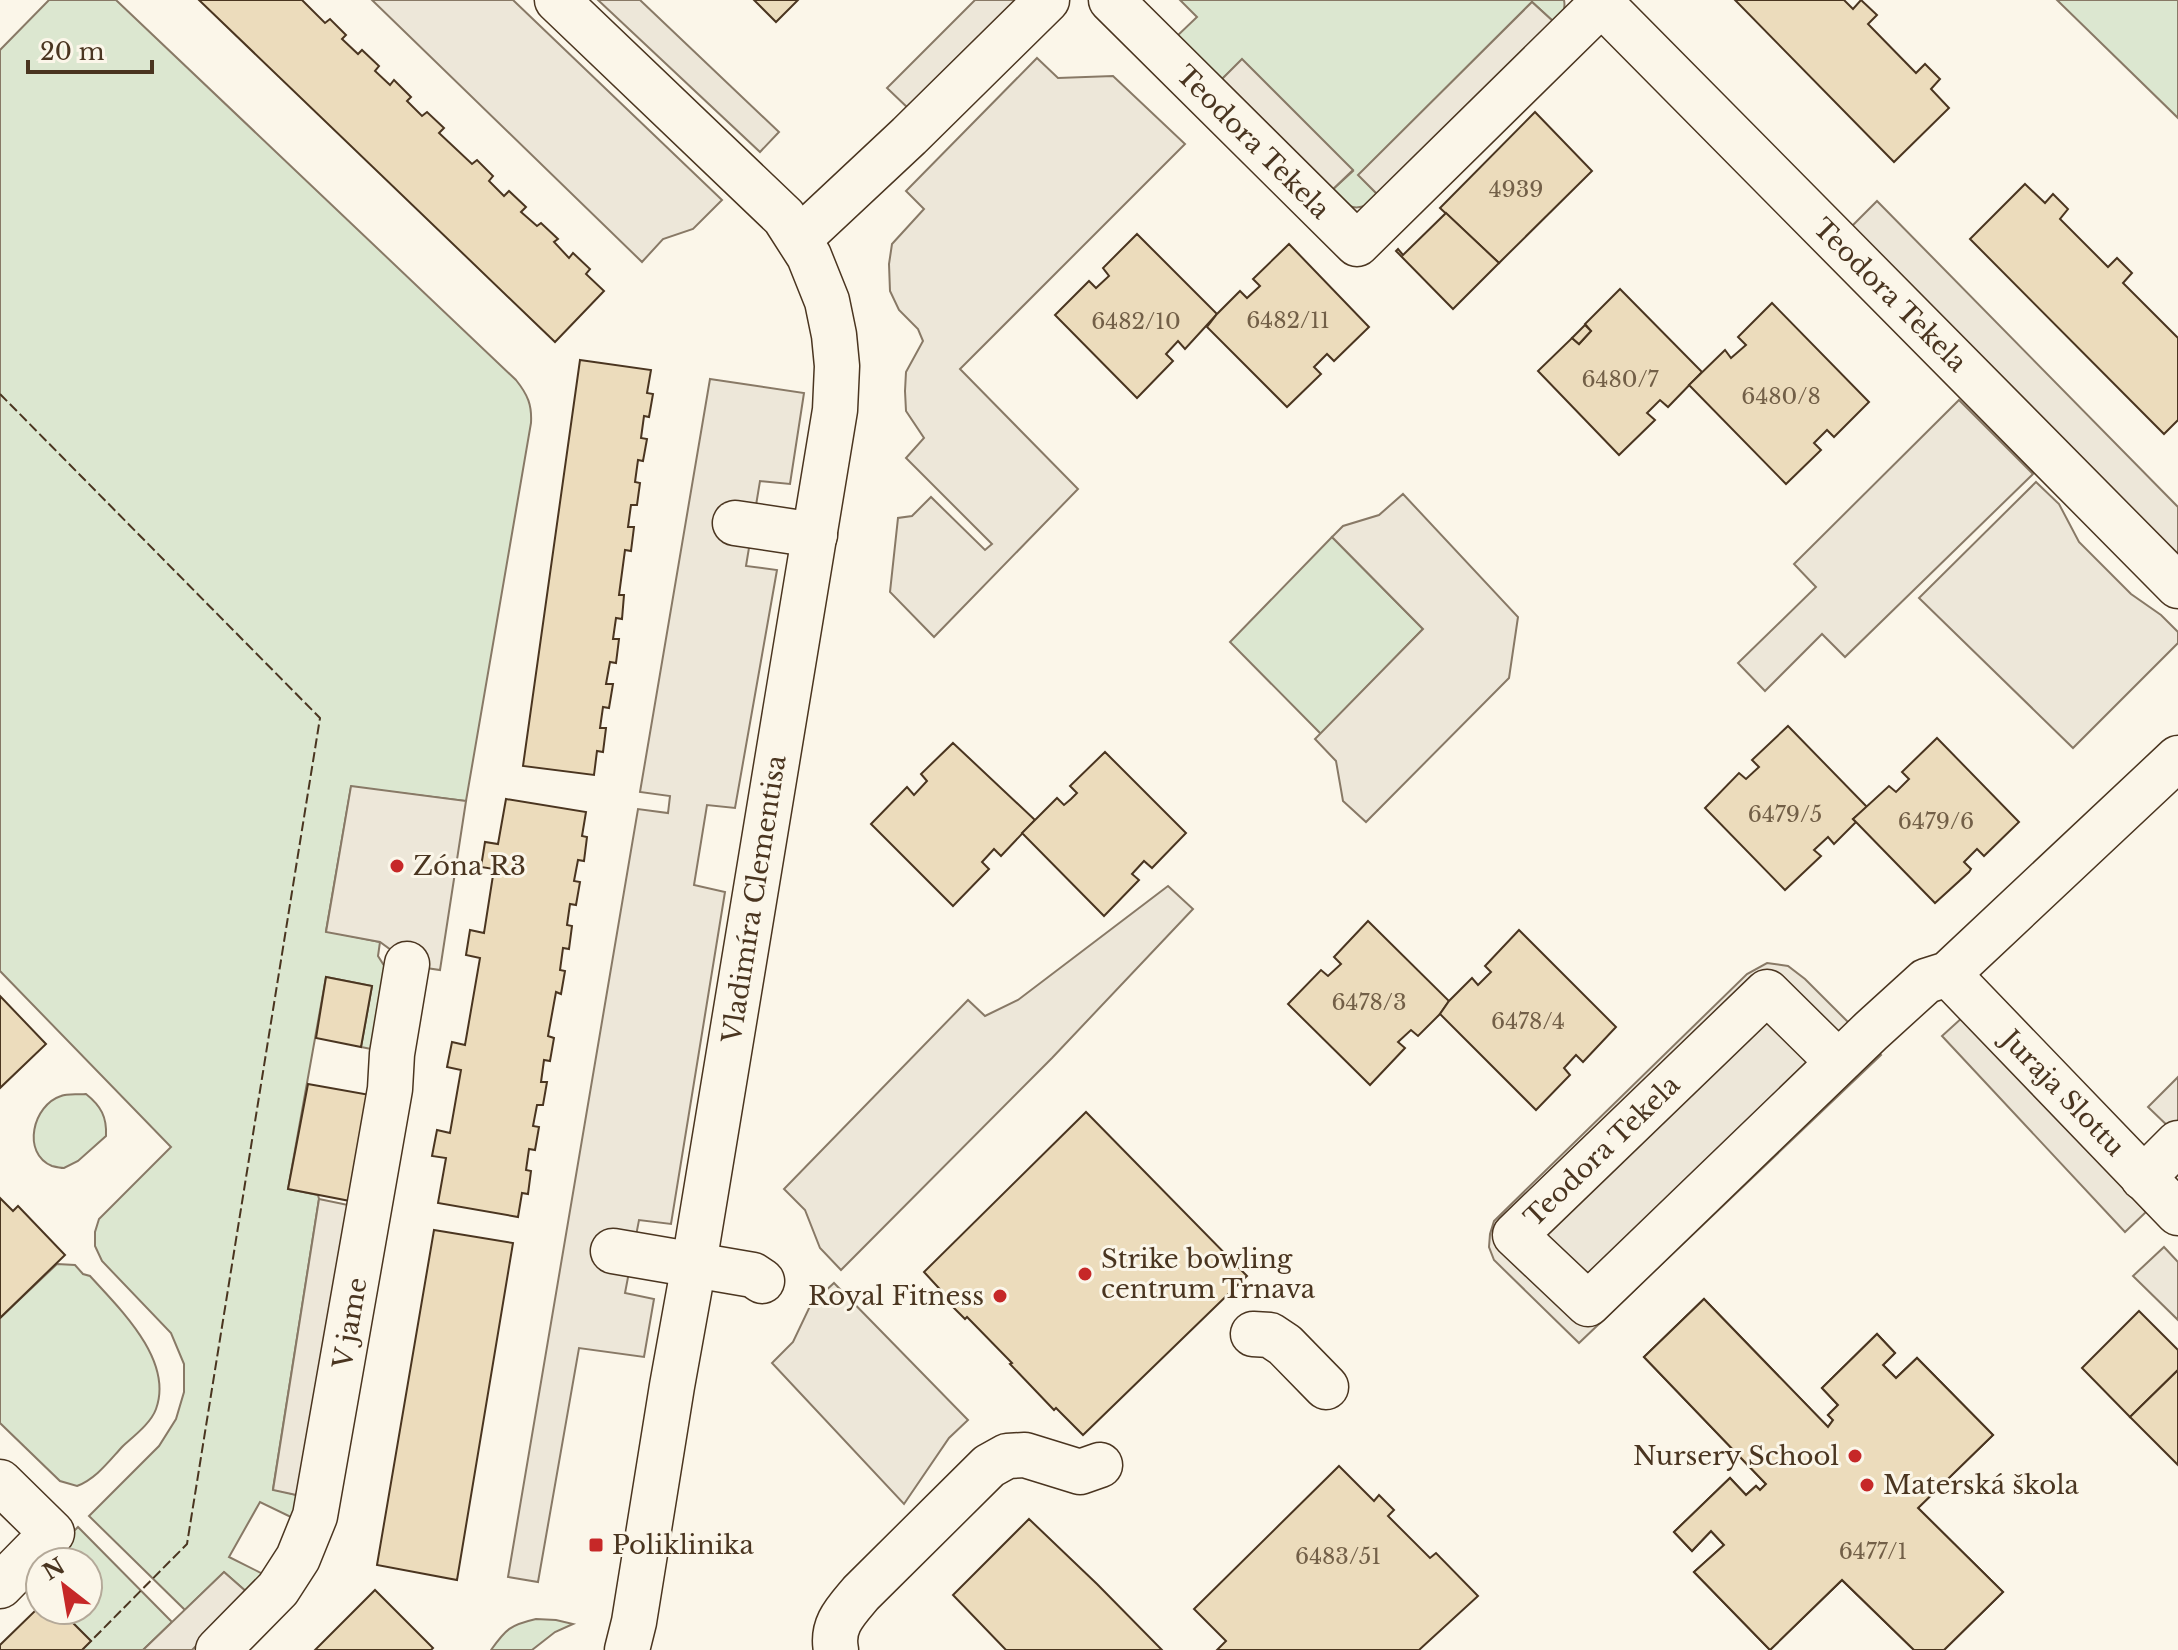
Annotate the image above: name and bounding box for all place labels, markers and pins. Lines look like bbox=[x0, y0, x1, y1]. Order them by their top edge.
place label: Zóna R3 bbox=[413, 850, 526, 882]
marker: Zóna R3 bbox=[388, 857, 406, 875]
place label: Strike bowling centrum Trnava bbox=[1101, 1243, 1316, 1305]
marker: Strike bowling centrum Trnava bbox=[1076, 1265, 1094, 1283]
place label: Royal Fitness bbox=[808, 1280, 984, 1312]
marker: Royal Fitness bbox=[991, 1287, 1009, 1305]
place label: Nursery School bbox=[1633, 1440, 1839, 1472]
marker: Nursery School bbox=[1846, 1447, 1864, 1465]
place label: Materská škola bbox=[1883, 1469, 2080, 1501]
marker: Materská škola bbox=[1858, 1476, 1876, 1494]
place label: Poliklinika bbox=[612, 1529, 755, 1561]
marker: Poliklinika bbox=[587, 1536, 605, 1554]

